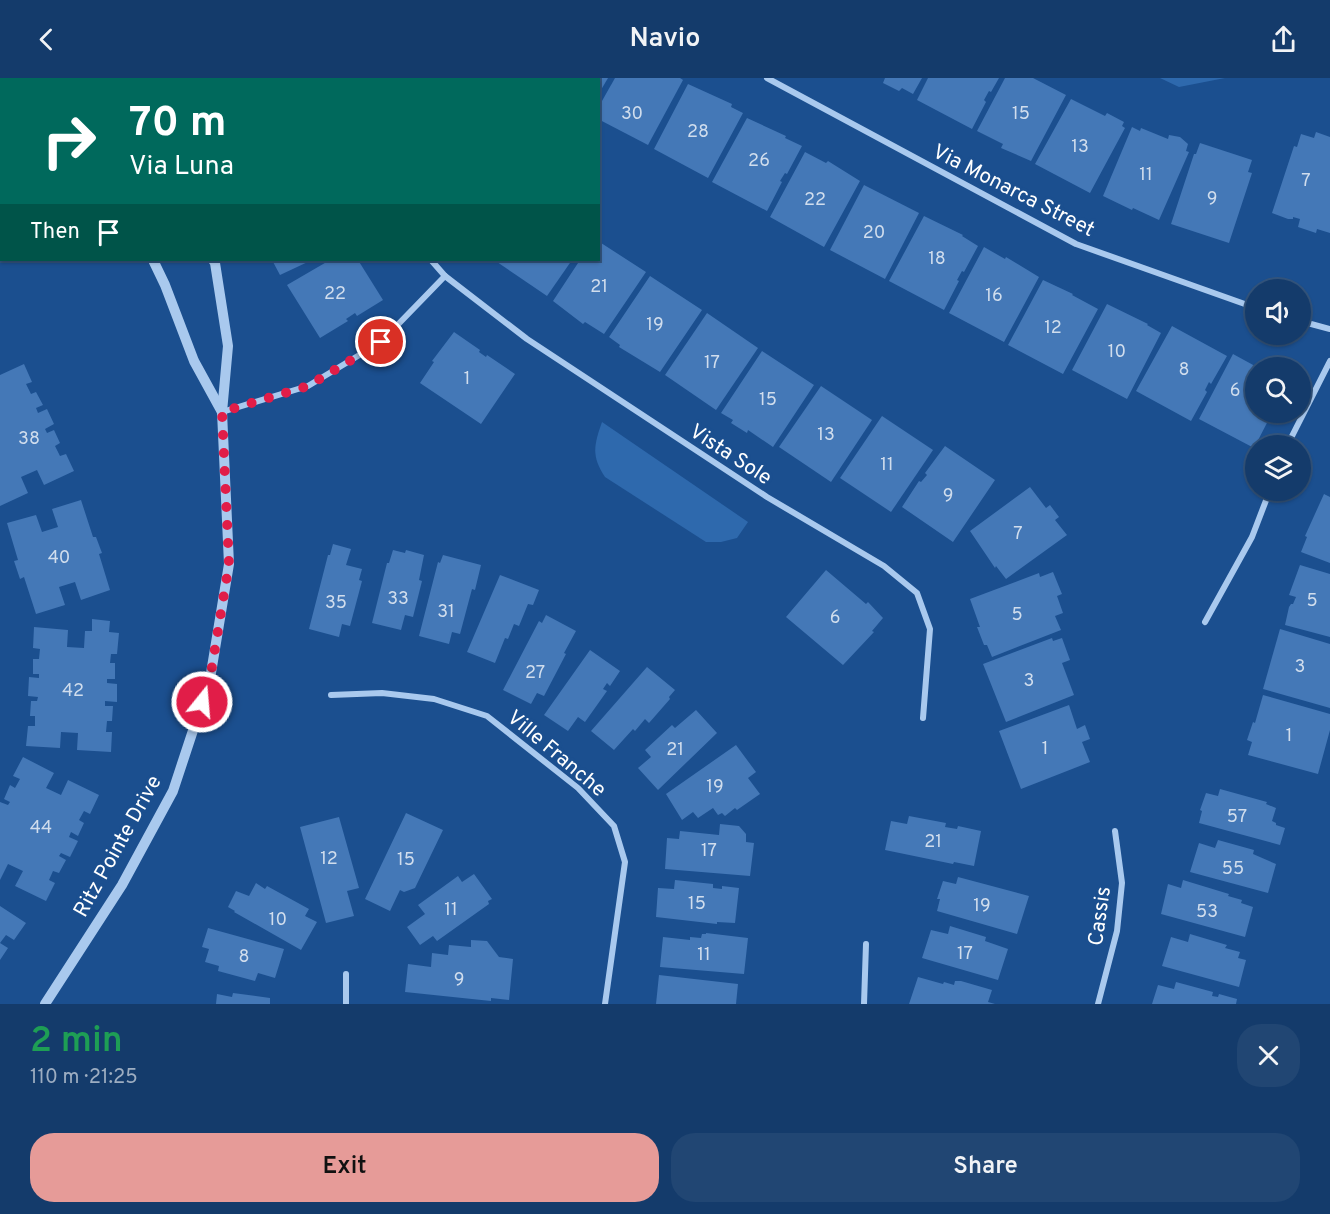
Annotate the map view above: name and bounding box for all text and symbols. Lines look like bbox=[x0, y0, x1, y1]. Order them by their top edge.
text: Navio bbox=[630, 22, 700, 56]
icon: back bbox=[30, 23, 63, 56]
icon: share bbox=[1267, 23, 1300, 56]
text: 70 m bbox=[129, 98, 227, 151]
icon: right bbox=[30, 102, 108, 180]
house number: 30 bbox=[621, 103, 643, 126]
house number: 15 bbox=[1012, 103, 1030, 126]
house number: 28 bbox=[687, 121, 709, 144]
house number: 13 bbox=[1071, 136, 1089, 159]
street label: Via Monarca Street bbox=[928, 139, 1099, 244]
text: Via Luna bbox=[129, 150, 234, 184]
house number: 26 bbox=[748, 150, 770, 173]
house number: 11 bbox=[1139, 164, 1153, 187]
house number: 7 bbox=[1301, 170, 1311, 193]
house number: 9 bbox=[1207, 188, 1217, 211]
house number: 22 bbox=[804, 189, 826, 212]
icon: arrive bbox=[92, 216, 125, 249]
text: Then bbox=[30, 219, 80, 246]
house number: 20 bbox=[863, 222, 885, 245]
house number: 18 bbox=[928, 248, 946, 271]
house number: 21 bbox=[590, 276, 608, 299]
map controls bbox=[1245, 279, 1311, 501]
button: sound bbox=[1245, 279, 1311, 345]
house number: 22 bbox=[324, 283, 346, 306]
house number: 16 bbox=[985, 285, 1003, 308]
house number: 19 bbox=[646, 314, 664, 337]
pin bbox=[355, 316, 406, 367]
house number: 12 bbox=[1044, 317, 1062, 340]
icon: arrive bbox=[364, 325, 397, 358]
house number: 10 bbox=[1108, 341, 1126, 364]
house number: 17 bbox=[704, 352, 720, 375]
button: search bbox=[1245, 357, 1311, 423]
house number: 8 bbox=[1179, 359, 1190, 382]
house number: 1 bbox=[464, 368, 470, 391]
house number: 6 bbox=[1230, 380, 1240, 403]
house number: 15 bbox=[759, 389, 777, 412]
street label: Vista Sole bbox=[684, 419, 777, 492]
house number: 13 bbox=[817, 424, 835, 447]
house number: 38 bbox=[18, 428, 40, 451]
button: layers bbox=[1245, 435, 1311, 501]
house number: 11 bbox=[880, 454, 894, 477]
house number: 9 bbox=[943, 485, 953, 508]
house number: 7 bbox=[1013, 523, 1023, 546]
house number: 40 bbox=[48, 547, 70, 570]
house number: 33 bbox=[387, 588, 409, 611]
house number: 5 bbox=[1306, 590, 1318, 613]
house number: 35 bbox=[325, 592, 347, 615]
house number: 31 bbox=[437, 601, 455, 624]
house number: 5 bbox=[1011, 604, 1023, 627]
house number: 6 bbox=[830, 607, 840, 630]
house number: 3 bbox=[1295, 656, 1305, 679]
house number: 27 bbox=[525, 662, 545, 685]
position arrow bbox=[170, 670, 234, 734]
house number: 3 bbox=[1024, 670, 1034, 693]
house number: 42 bbox=[62, 680, 84, 703]
street label: Ville Franche bbox=[501, 705, 611, 804]
house number: 1 bbox=[1286, 725, 1292, 748]
house number: 1 bbox=[1042, 738, 1048, 761]
house number: 21 bbox=[666, 739, 684, 762]
street label: Ritz Pointe Drive bbox=[68, 771, 168, 922]
house number: 19 bbox=[706, 776, 724, 799]
house number: 57 bbox=[1227, 806, 1247, 829]
house number: 44 bbox=[30, 817, 52, 840]
house number: 21 bbox=[924, 831, 942, 854]
house number: 17 bbox=[701, 840, 717, 863]
house number: 12 bbox=[320, 848, 338, 871]
house number: 15 bbox=[397, 849, 415, 872]
house number: 55 bbox=[1222, 858, 1244, 881]
street label: Cassis bbox=[1083, 885, 1118, 948]
house number: 15 bbox=[688, 893, 706, 916]
house number: 19 bbox=[973, 895, 991, 918]
house number: 11 bbox=[444, 899, 458, 922]
house number: 53 bbox=[1196, 901, 1218, 924]
house number: 10 bbox=[269, 909, 287, 932]
house number: 17 bbox=[957, 943, 973, 966]
house number: 11 bbox=[697, 944, 711, 967]
house number: 8 bbox=[239, 946, 250, 969]
house number: 9 bbox=[454, 969, 464, 992]
text: 2 min bbox=[30, 1019, 123, 1065]
button: close bbox=[1237, 1024, 1300, 1087]
text: 110 m · 21:25 bbox=[30, 1065, 138, 1091]
button: Exit bbox=[30, 1133, 659, 1202]
button: Share bbox=[671, 1133, 1300, 1202]

